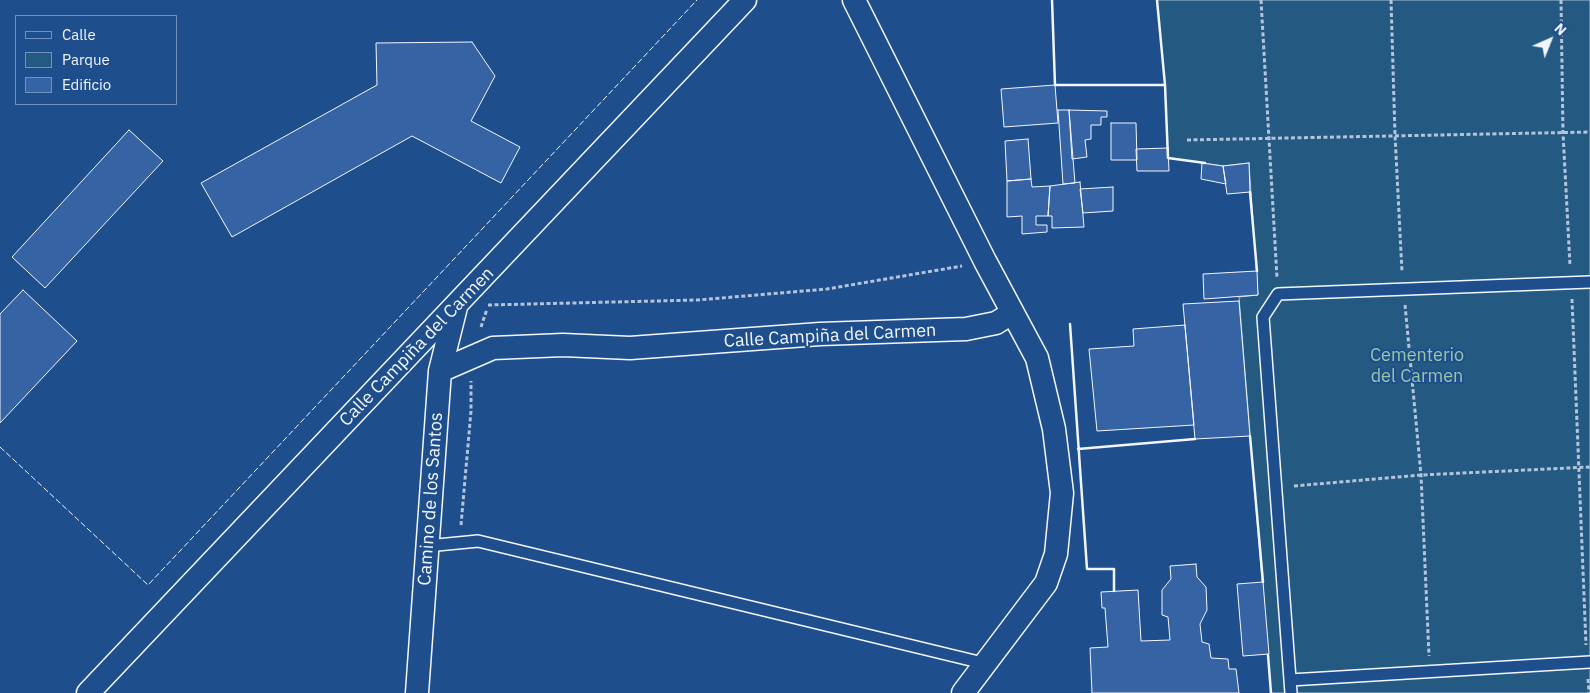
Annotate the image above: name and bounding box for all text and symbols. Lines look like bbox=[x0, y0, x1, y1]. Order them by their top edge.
legend bbox=[15, 15, 178, 105]
north arrow bbox=[1525, 15, 1575, 65]
text: N bbox=[1551, 19, 1570, 39]
text: Calle bbox=[62, 25, 96, 44]
text: Parque bbox=[62, 50, 110, 69]
text: Edificio bbox=[62, 75, 111, 94]
street label: Calle Campiña del Carmen bbox=[335, 263, 499, 431]
street label: Calle Campiña del Carmen bbox=[723, 320, 937, 352]
park label: Cementerio del Carmen bbox=[1370, 345, 1464, 388]
street label: Camino de los Santos bbox=[414, 412, 448, 586]

